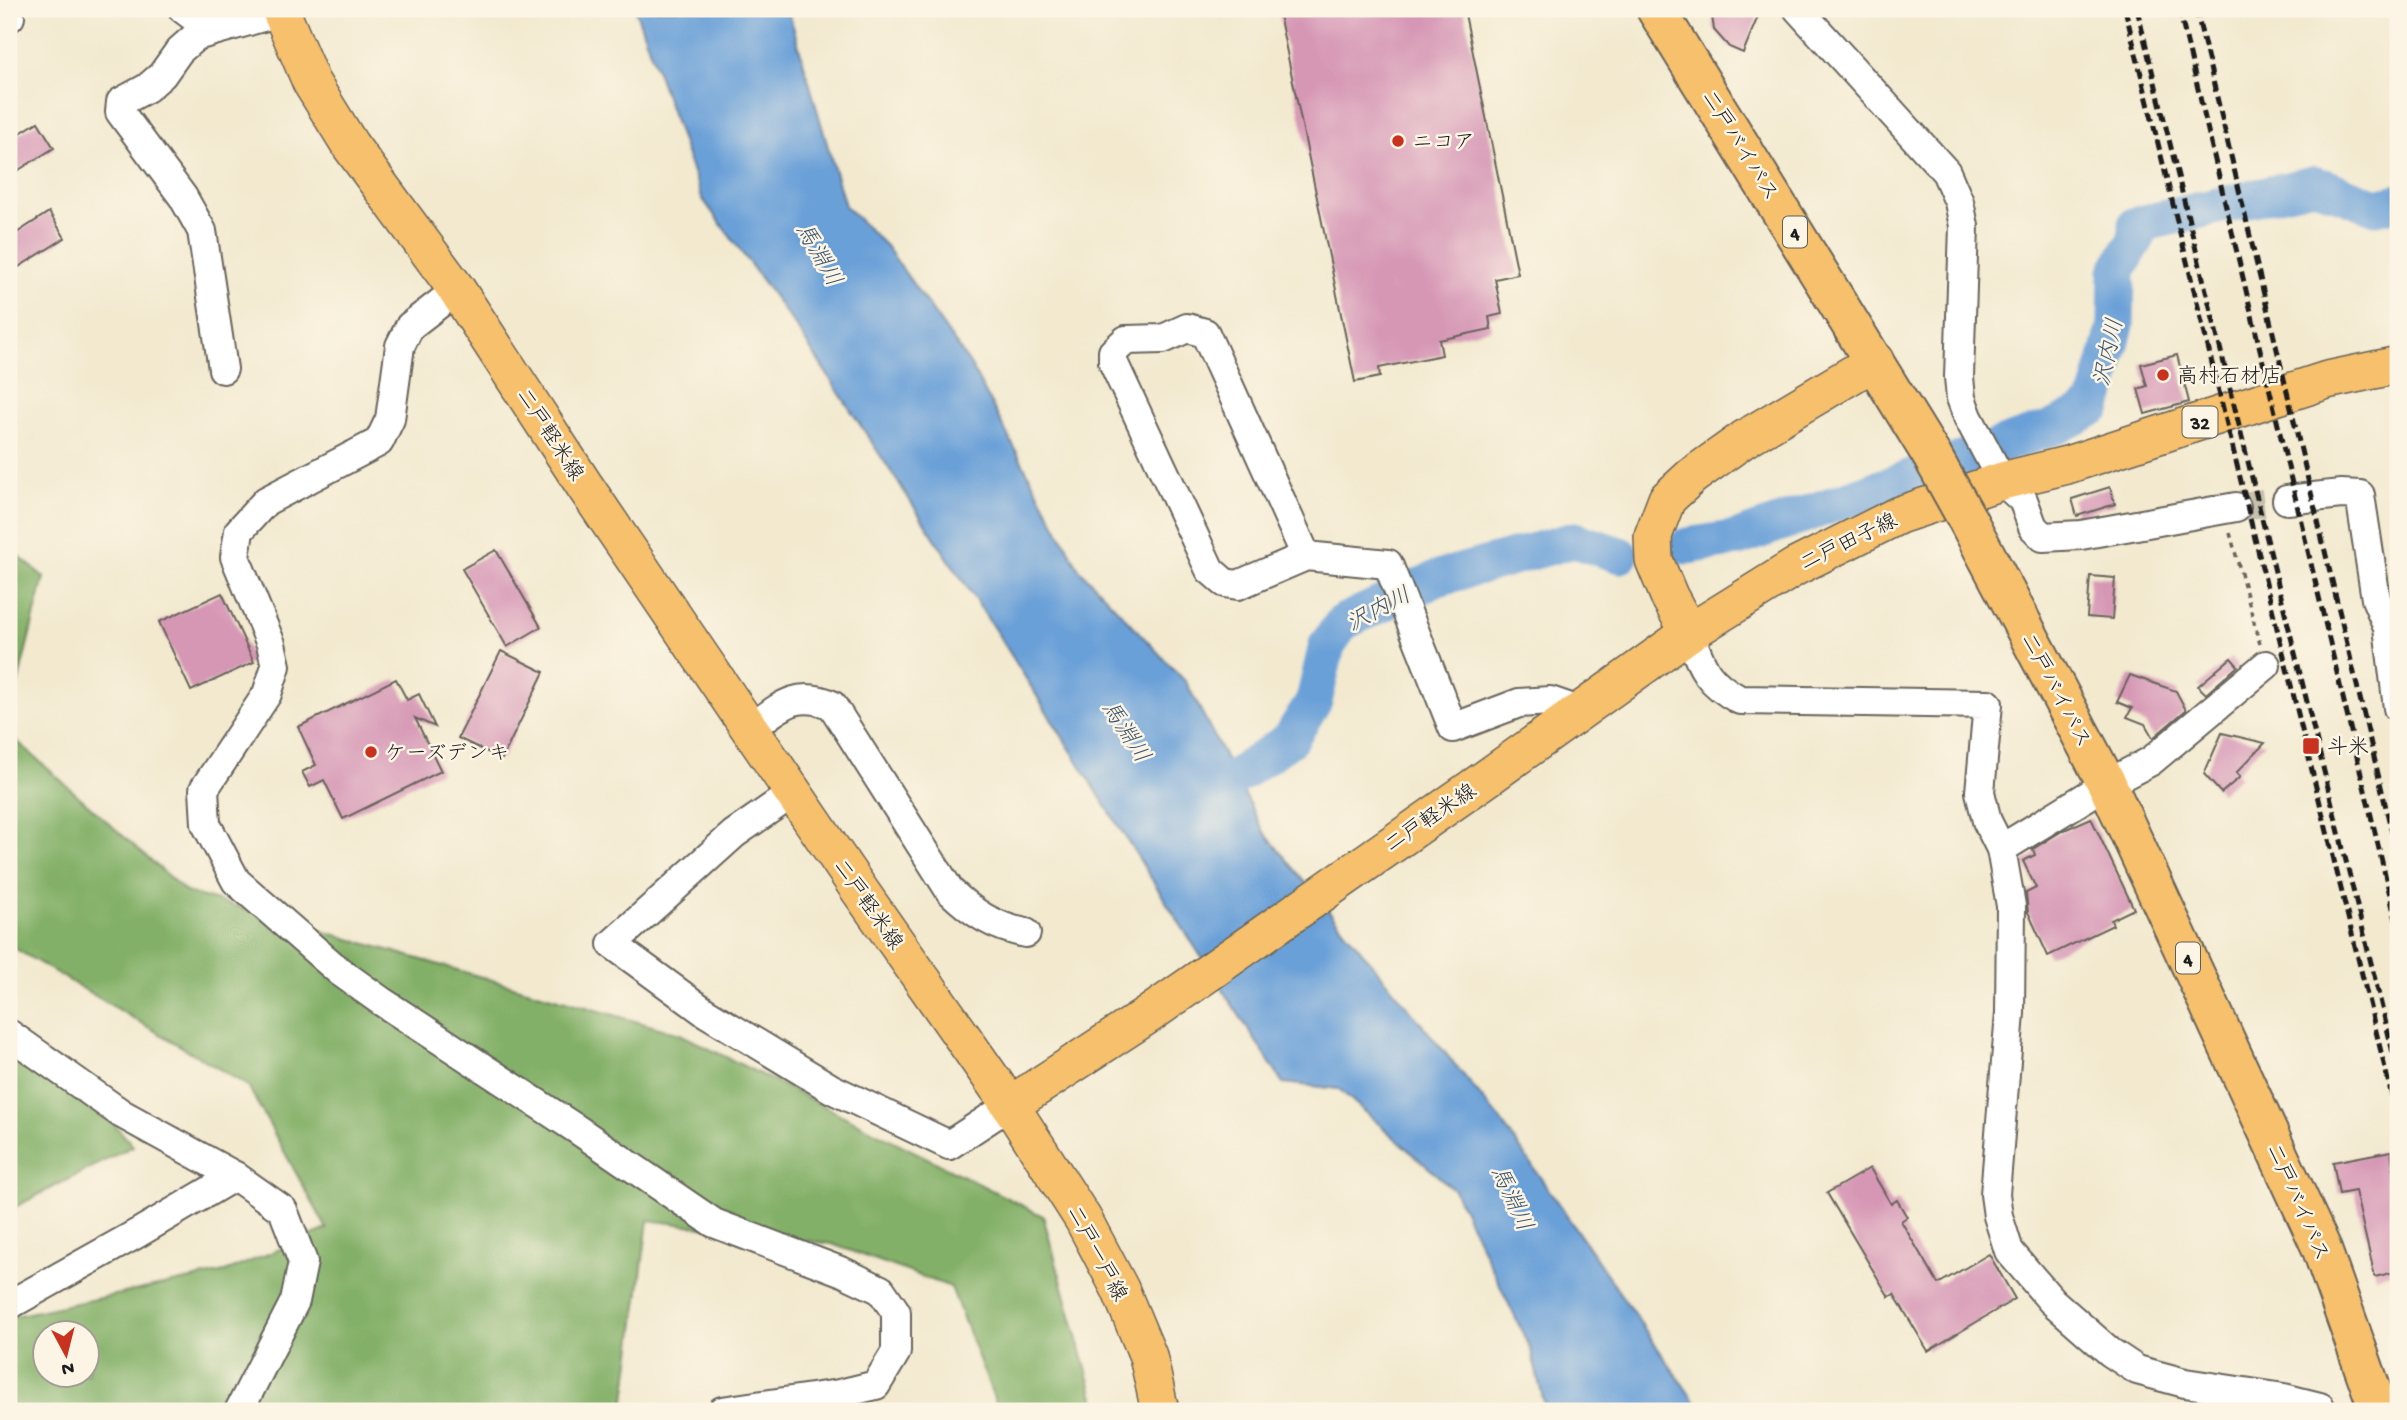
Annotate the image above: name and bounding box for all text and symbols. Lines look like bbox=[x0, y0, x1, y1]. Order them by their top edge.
street label: 二戸バイパス bbox=[1694, 87, 1782, 207]
place label: ニコア bbox=[1412, 132, 1475, 157]
marker: ニコア bbox=[1390, 133, 1406, 149]
road number: 4 bbox=[1783, 216, 1807, 248]
water label: 馬淵川 bbox=[788, 219, 847, 292]
water label: 沢内川 bbox=[2089, 316, 2131, 389]
place label: 高村石材店 bbox=[2177, 364, 2282, 391]
marker: 高村石材店 bbox=[2155, 367, 2171, 383]
street label: 二戸軽米線 bbox=[509, 385, 588, 487]
road number: 32 bbox=[2182, 406, 2218, 438]
street label: 二戸田子線 bbox=[1796, 509, 1902, 578]
water label: 沢内川 bbox=[1342, 582, 1416, 639]
street label: 二戸バイパス bbox=[2013, 630, 2094, 753]
water label: 馬淵川 bbox=[1094, 696, 1155, 769]
place label: 斗米 bbox=[2327, 735, 2369, 762]
marker: 斗米 bbox=[2301, 736, 2321, 756]
place label: ケーズデンキ bbox=[385, 742, 509, 768]
marker: ケーズデンキ bbox=[363, 744, 379, 760]
street label: 二戸軽米線 bbox=[1381, 779, 1482, 860]
street label: 二戸軽米線 bbox=[826, 855, 907, 956]
road number: 4 bbox=[2176, 942, 2200, 974]
street label: 二戸バイパス bbox=[2259, 1141, 2333, 1266]
water label: 馬淵川 bbox=[1483, 1162, 1538, 1236]
street label: 二戸一戸線 bbox=[1059, 1202, 1131, 1307]
north arrow bbox=[32, 1318, 102, 1388]
text: N bbox=[60, 1355, 75, 1380]

